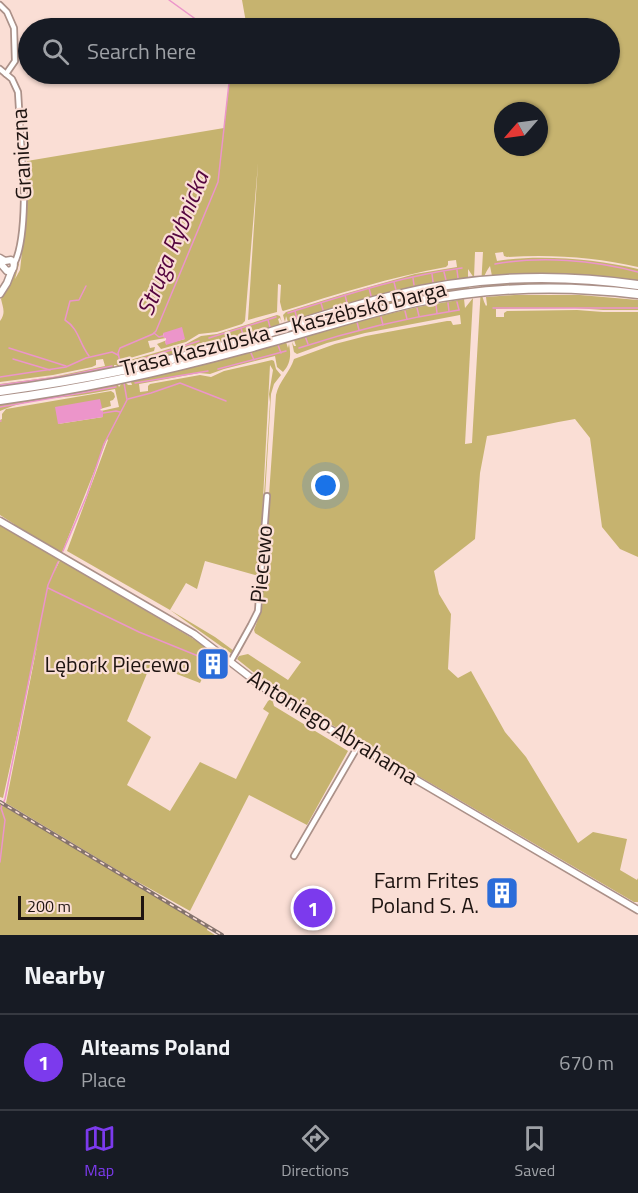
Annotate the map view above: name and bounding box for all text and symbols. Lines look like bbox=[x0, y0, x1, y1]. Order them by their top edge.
search box bbox=[18, 18, 620, 84]
text: Search here bbox=[87, 34, 196, 68]
icon: search bbox=[39, 35, 72, 68]
north arrow bbox=[494, 102, 548, 156]
street label: Graniczna bbox=[2, 108, 40, 200]
water label: Struga Rybnicka bbox=[127, 163, 218, 321]
street label: Trasa Kaszubska – Kaszëbskô Darga bbox=[116, 271, 450, 385]
your location bbox=[311, 471, 340, 500]
street label: Piecewo bbox=[241, 524, 281, 604]
building icon: Lębork Piecewo bbox=[195, 646, 231, 682]
place label: Lębork Piecewo bbox=[45, 647, 190, 681]
street label: Antoniego Abrahama bbox=[241, 661, 425, 793]
place label: Farm Frites Poland S. A. bbox=[371, 863, 479, 922]
building icon: Farm Frites Poland S. A. bbox=[484, 875, 520, 911]
pin: 1 bbox=[294, 886, 332, 930]
scale bar bbox=[18, 893, 144, 920]
text: 200 m bbox=[27, 894, 71, 918]
text: Nearby bbox=[24, 955, 105, 994]
text: Alteams Poland bbox=[81, 1030, 230, 1064]
text: 1 bbox=[38, 1047, 49, 1078]
text: 670 m bbox=[559, 1047, 614, 1078]
text: Place bbox=[81, 1064, 126, 1095]
tab: Map bbox=[83, 1122, 116, 1182]
tab: Directions bbox=[281, 1122, 349, 1182]
tab: Saved bbox=[515, 1122, 555, 1182]

